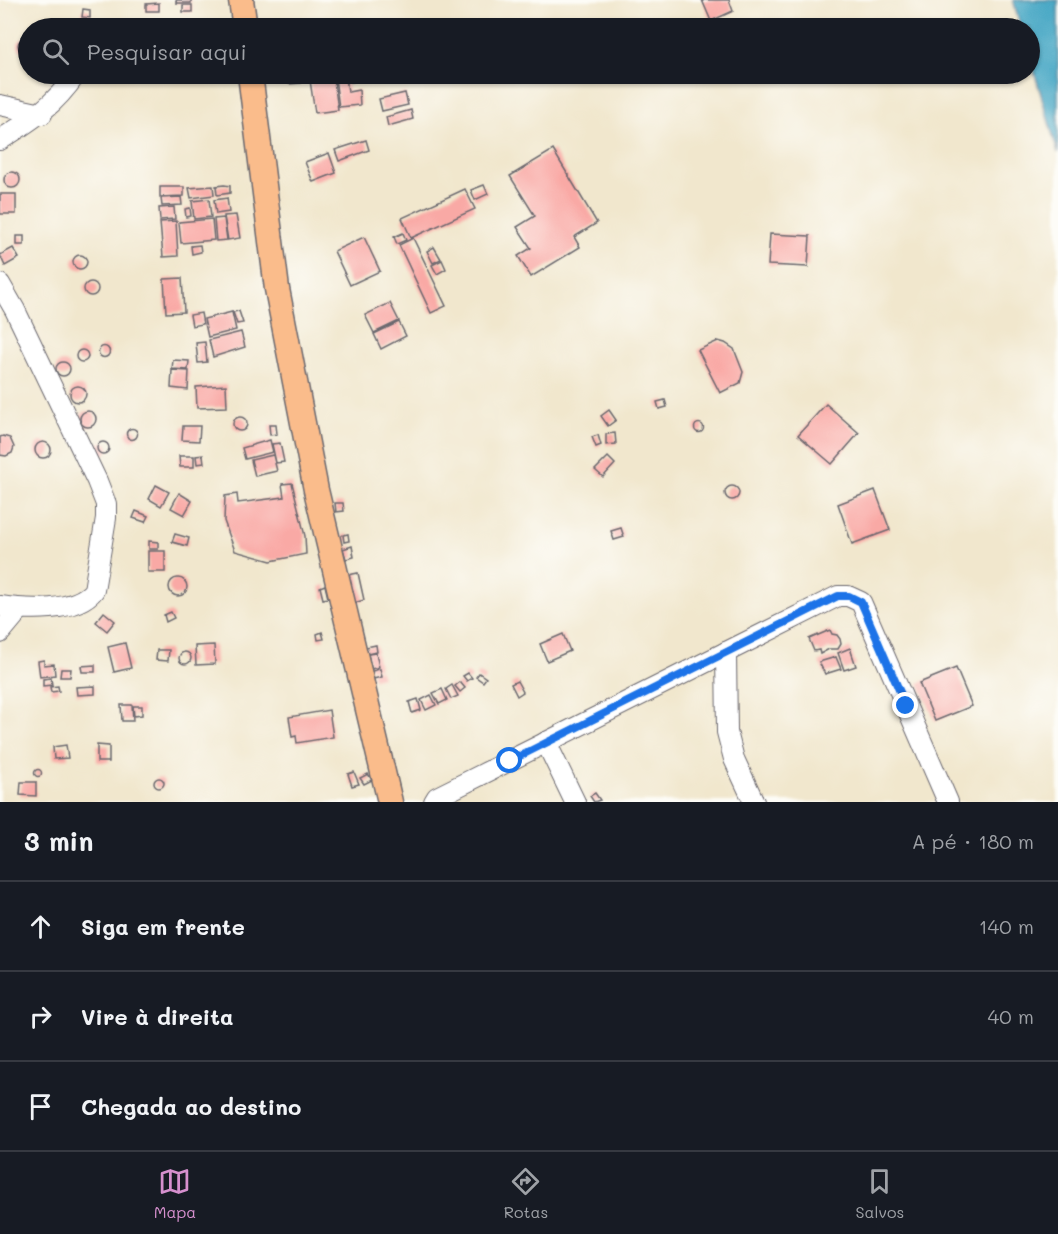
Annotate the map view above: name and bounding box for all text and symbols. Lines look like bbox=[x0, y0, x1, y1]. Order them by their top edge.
search box bbox=[18, 18, 1040, 84]
icon: search bbox=[39, 35, 72, 68]
text: Pesquisar aqui bbox=[87, 37, 247, 66]
route end bbox=[892, 692, 918, 718]
route start bbox=[496, 747, 522, 773]
text: 3 min bbox=[24, 824, 93, 858]
text: A pé · 180 m bbox=[912, 828, 1034, 854]
icon: ahead bbox=[24, 910, 57, 943]
text: Siga em frente bbox=[81, 912, 245, 941]
text: 140 m bbox=[979, 913, 1034, 939]
icon: right bbox=[24, 1000, 57, 1033]
text: Vire à direita bbox=[81, 1002, 234, 1031]
text: 40 m bbox=[988, 1003, 1034, 1029]
icon: arrive bbox=[24, 1090, 57, 1123]
text: Chegada ao destino bbox=[81, 1092, 301, 1121]
tab: Mapa bbox=[154, 1165, 196, 1222]
tab: Rotas bbox=[504, 1165, 548, 1222]
tab: Salvos bbox=[856, 1165, 904, 1222]

